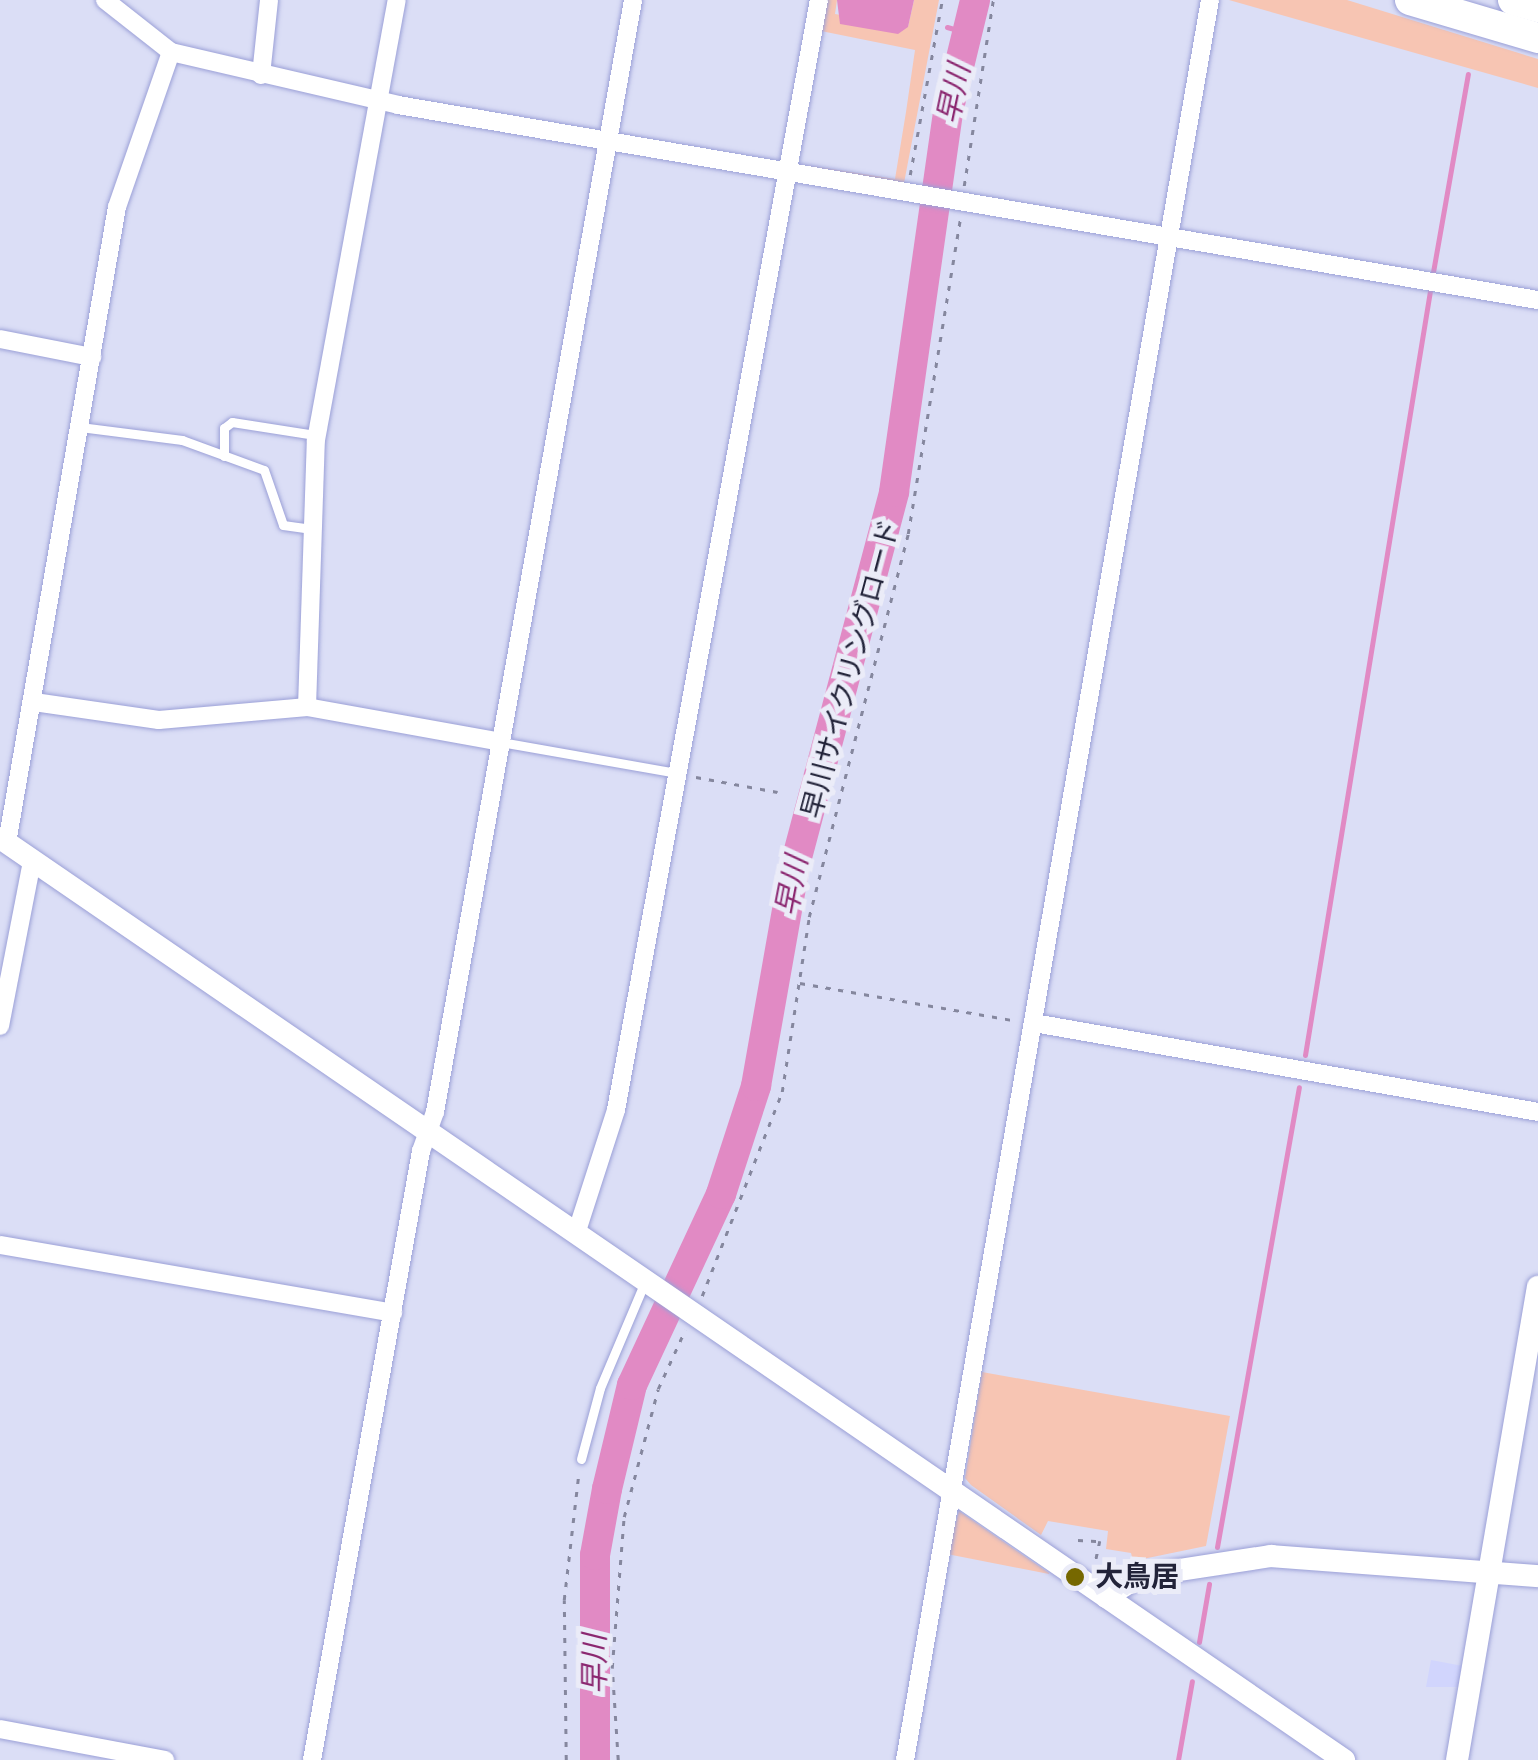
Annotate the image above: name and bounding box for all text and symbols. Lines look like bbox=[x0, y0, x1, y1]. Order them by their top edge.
water label: 早川 bbox=[930, 61, 978, 127]
street label: 早川サイクリングロード bbox=[795, 516, 907, 822]
water label: 早川 bbox=[769, 853, 815, 919]
place label: 大鳥居 bbox=[1095, 1560, 1179, 1594]
marker: 大鳥居 bbox=[1064, 1566, 1086, 1588]
water label: 早川 bbox=[577, 1634, 613, 1694]

